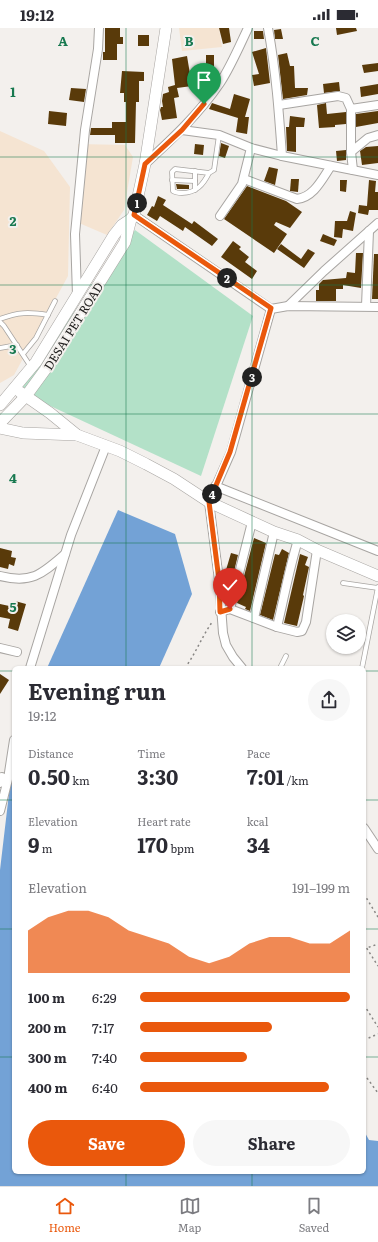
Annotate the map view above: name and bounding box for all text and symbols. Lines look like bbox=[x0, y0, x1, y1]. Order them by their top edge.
text: 19:12 bbox=[20, 3, 54, 26]
text: A bbox=[58, 31, 68, 50]
text: B bbox=[185, 31, 194, 50]
text: C bbox=[310, 31, 320, 50]
pin bbox=[187, 63, 221, 104]
icon: arrive bbox=[193, 69, 215, 91]
text: 1 bbox=[10, 82, 16, 101]
pin: 1 bbox=[127, 193, 147, 213]
text: 1 bbox=[135, 195, 139, 211]
text: 2 bbox=[10, 211, 17, 230]
pin: 2 bbox=[217, 268, 237, 288]
text: 2 bbox=[224, 270, 230, 286]
street label: DESAI PET ROAD bbox=[39, 279, 107, 373]
text: 3 bbox=[9, 339, 17, 358]
pin: 3 bbox=[242, 367, 262, 387]
text: 3 bbox=[249, 369, 255, 385]
text: 4 bbox=[9, 468, 17, 487]
pin: 4 bbox=[202, 484, 222, 504]
text: 4 bbox=[209, 486, 215, 502]
pin bbox=[213, 568, 247, 609]
icon: check bbox=[219, 574, 241, 596]
text: 5 bbox=[9, 597, 17, 616]
map controls bbox=[326, 614, 366, 654]
button: layers bbox=[326, 614, 366, 654]
text: Evening run bbox=[28, 674, 166, 707]
button: share bbox=[308, 679, 350, 721]
text: 19:12 bbox=[28, 706, 56, 725]
text: Distance bbox=[28, 745, 73, 761]
text: Time bbox=[137, 745, 165, 761]
text: Pace bbox=[247, 745, 270, 761]
text: 0.50 bbox=[28, 761, 70, 791]
text: 3:30 bbox=[137, 761, 178, 791]
text: 7:01 bbox=[247, 761, 284, 791]
text: km bbox=[70, 772, 90, 788]
text: /km bbox=[284, 772, 309, 788]
text: Elevation bbox=[28, 813, 78, 829]
text: Heart rate bbox=[137, 813, 191, 829]
text: kcal bbox=[247, 813, 268, 829]
text: 9 bbox=[28, 829, 40, 859]
text: 170 bbox=[137, 829, 168, 859]
text: 34 bbox=[247, 829, 270, 859]
text: m bbox=[40, 840, 52, 856]
text: bpm bbox=[168, 840, 194, 856]
text: Elevation bbox=[28, 878, 87, 897]
text: 191–199 m bbox=[292, 878, 350, 897]
text: 100 m bbox=[28, 988, 65, 1007]
text: 6:29 bbox=[92, 988, 117, 1007]
text: 200 m bbox=[28, 1018, 67, 1037]
text: 7:17 bbox=[92, 1018, 114, 1037]
text: 300 m bbox=[28, 1048, 67, 1067]
text: 7:40 bbox=[92, 1048, 117, 1067]
text: 400 m bbox=[28, 1078, 67, 1097]
text: 6:40 bbox=[92, 1078, 118, 1097]
button: Save bbox=[28, 1120, 185, 1166]
button: Share bbox=[193, 1120, 350, 1166]
tab: Home bbox=[49, 1195, 80, 1235]
tab: Map bbox=[178, 1195, 201, 1235]
tab: Saved bbox=[299, 1195, 329, 1235]

